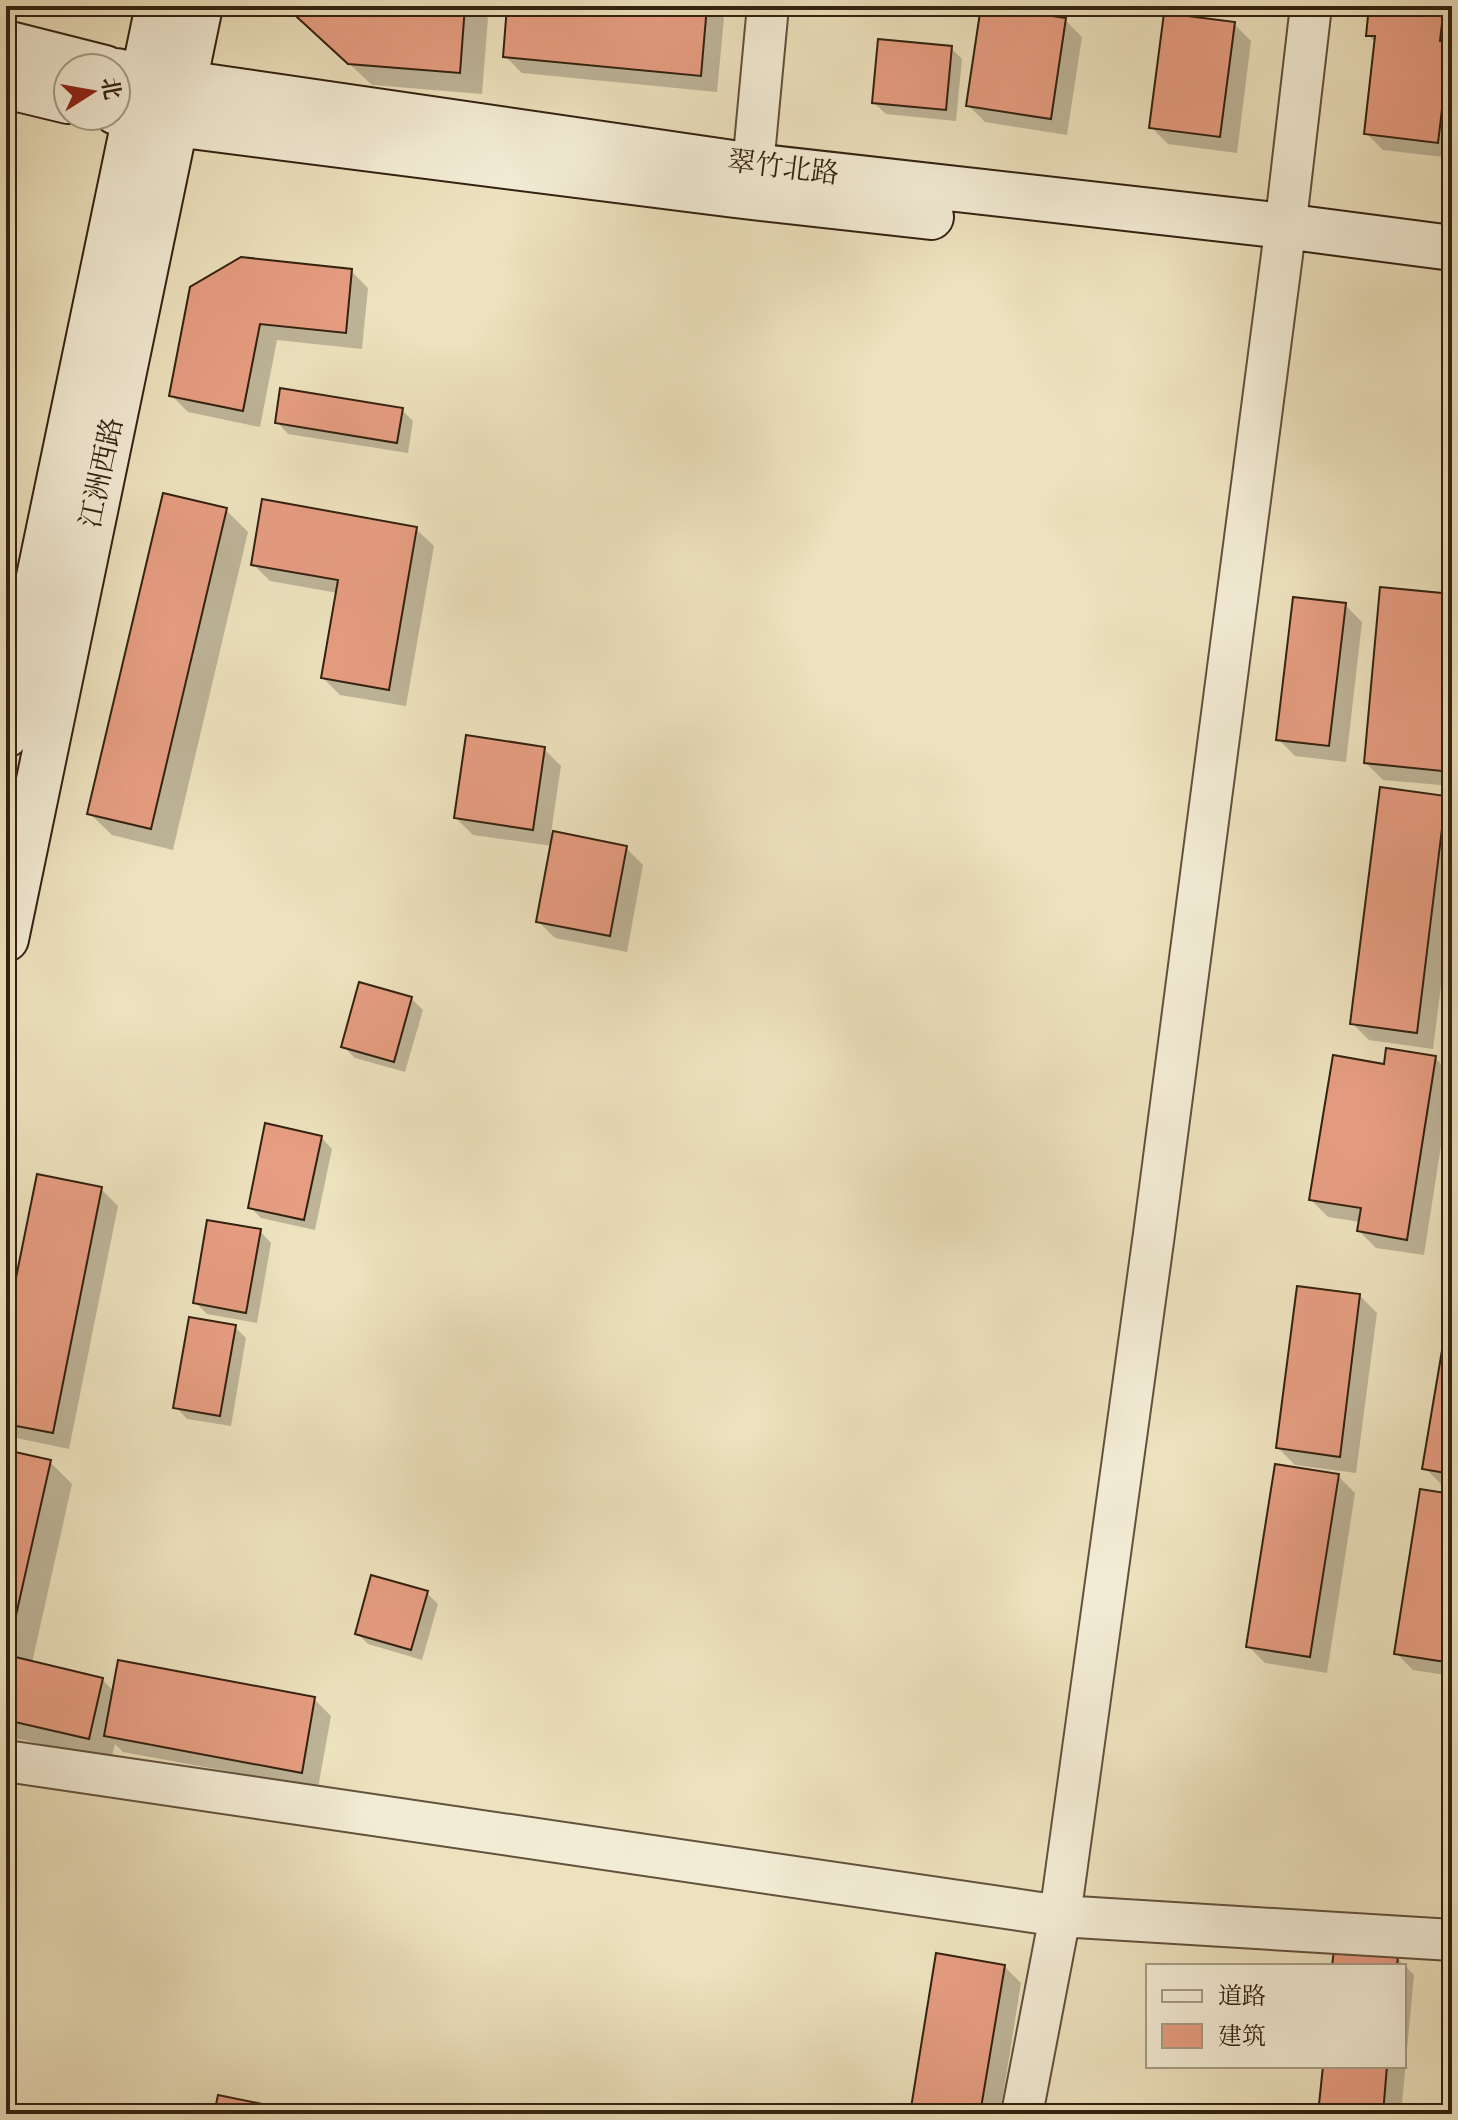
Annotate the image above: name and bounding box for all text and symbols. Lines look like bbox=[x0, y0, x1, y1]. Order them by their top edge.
north arrow bbox=[52, 52, 132, 132]
text: 北 bbox=[92, 75, 126, 102]
street label: 翠竹北路 bbox=[725, 143, 841, 195]
street label: 江洲西路 bbox=[72, 414, 134, 532]
legend bbox=[1146, 1964, 1406, 2068]
text: 道路 bbox=[1218, 1981, 1266, 2015]
text: 建筑 bbox=[1218, 2021, 1266, 2055]

